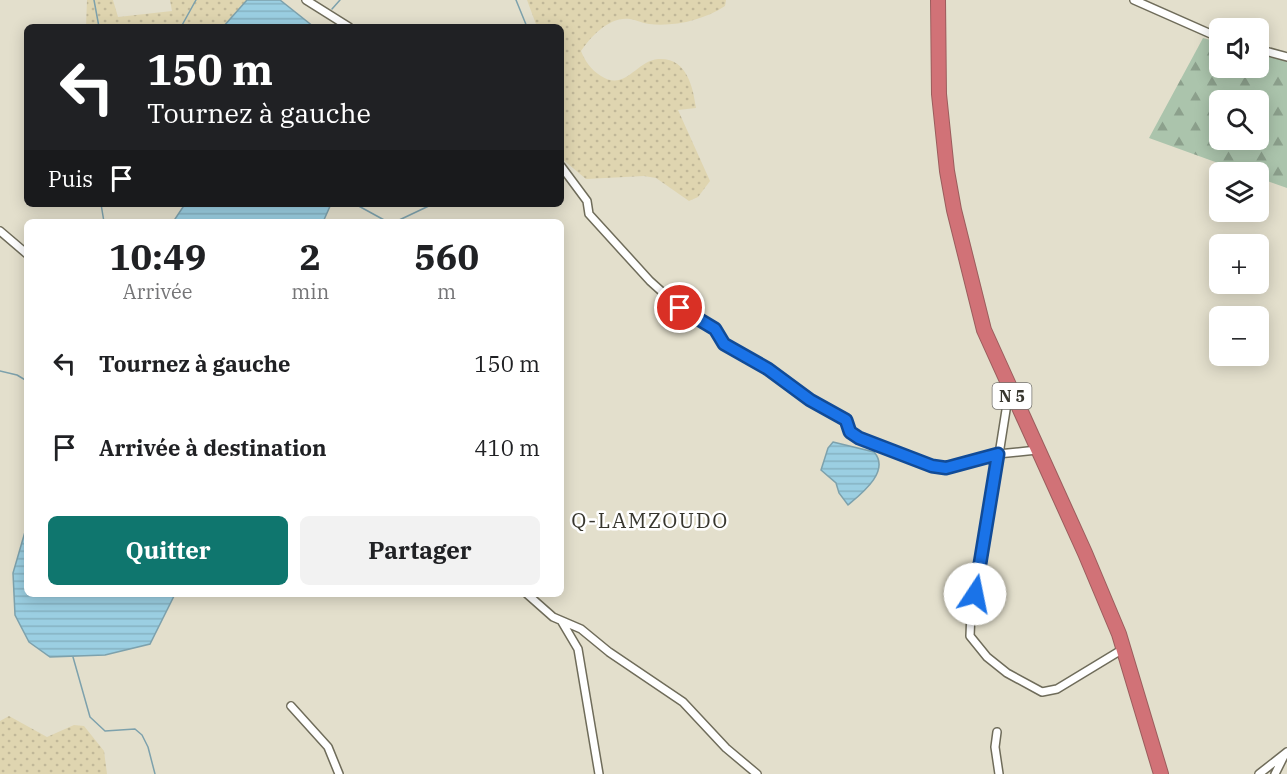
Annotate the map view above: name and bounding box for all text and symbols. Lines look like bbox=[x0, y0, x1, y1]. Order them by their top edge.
map controls bbox=[1209, 18, 1269, 366]
button: sound bbox=[1209, 18, 1269, 78]
text: 150 m bbox=[147, 42, 273, 97]
icon: left bbox=[48, 48, 126, 126]
button: search bbox=[1209, 90, 1269, 150]
text: Tournez à gauche bbox=[147, 95, 371, 130]
icon: arrive bbox=[105, 162, 138, 195]
button: layers bbox=[1209, 162, 1269, 222]
text: Puis bbox=[48, 164, 93, 193]
text: 10:49 bbox=[109, 233, 206, 280]
text: 2 bbox=[299, 233, 321, 280]
text: 560 bbox=[414, 233, 479, 280]
button: + bbox=[1209, 234, 1269, 294]
text: Arrivée bbox=[123, 278, 192, 305]
text: min bbox=[291, 278, 329, 305]
text: m bbox=[437, 278, 456, 305]
pin bbox=[654, 282, 705, 333]
icon: arrive bbox=[663, 291, 696, 324]
button: − bbox=[1209, 306, 1269, 366]
icon: left bbox=[48, 347, 81, 380]
text: Tournez à gauche bbox=[99, 349, 290, 378]
text: 150 m bbox=[474, 349, 540, 378]
road number: N 5 bbox=[992, 383, 1032, 409]
icon: arrive bbox=[48, 431, 81, 464]
text: Arrivée à destination bbox=[99, 433, 327, 462]
text: 410 m bbox=[474, 433, 540, 462]
district label: Q-LAMZOUDO bbox=[571, 506, 729, 534]
button: Quitter bbox=[48, 516, 288, 585]
button: Partager bbox=[300, 516, 540, 585]
position arrow bbox=[943, 562, 1007, 626]

